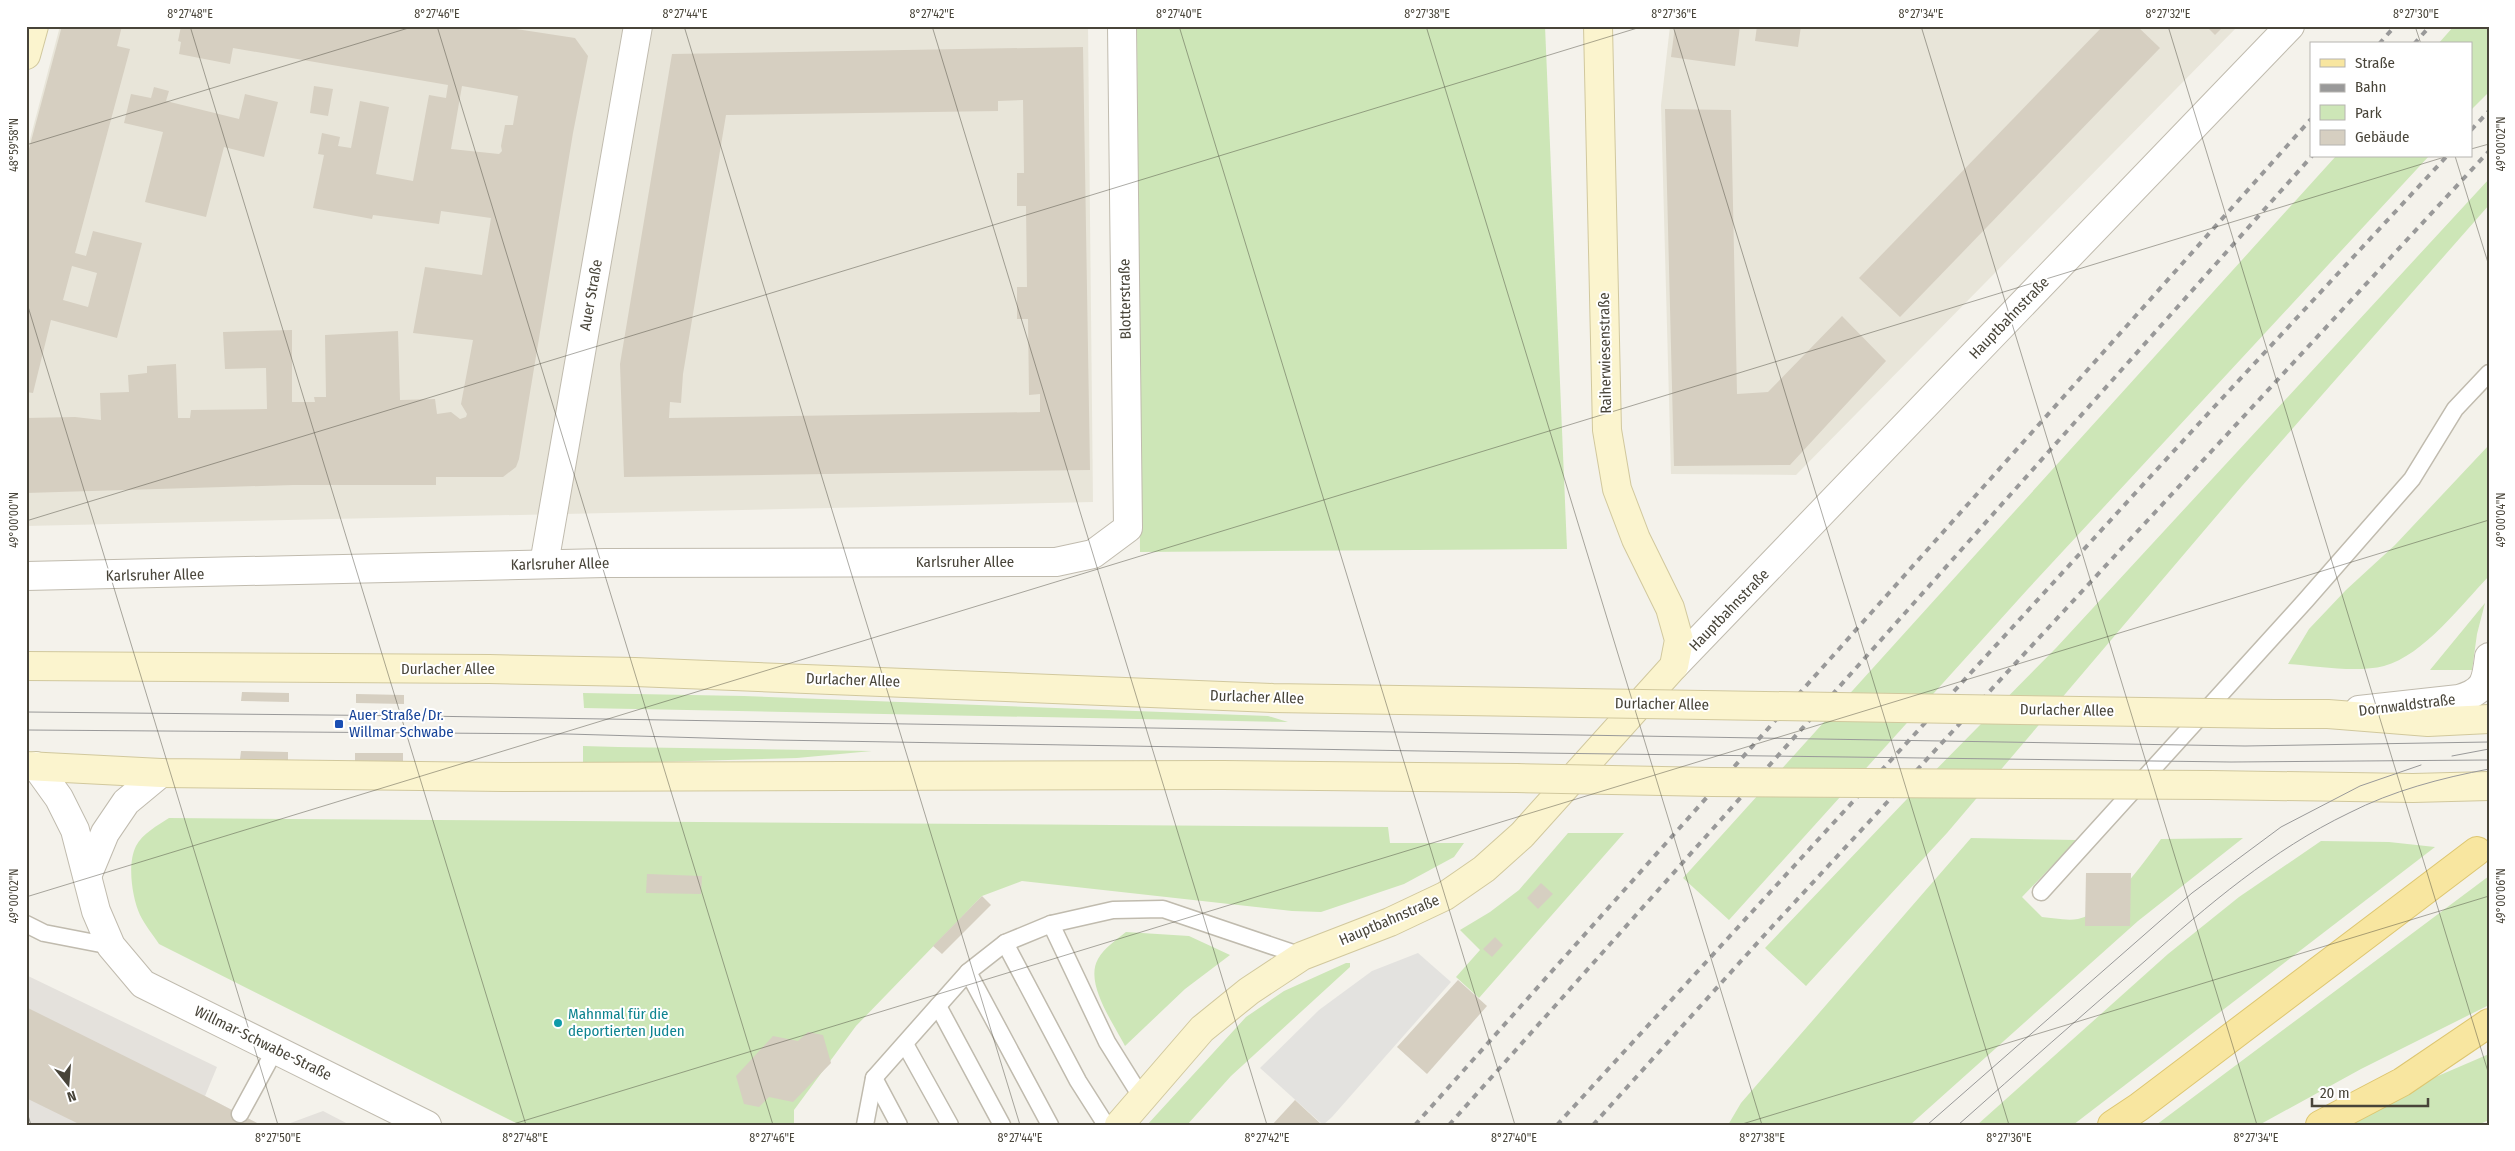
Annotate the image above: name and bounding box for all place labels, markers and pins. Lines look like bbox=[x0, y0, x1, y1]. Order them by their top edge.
place label: Auer Straße/Dr. Willmar Schwabe bbox=[349, 706, 454, 741]
marker: Auer Straße/Dr. Willmar Schwabe bbox=[333, 718, 345, 730]
place label: Mahnmal für die deportierten Juden bbox=[568, 1005, 685, 1040]
marker: Mahnmal für die deportierten Juden bbox=[552, 1017, 564, 1029]

